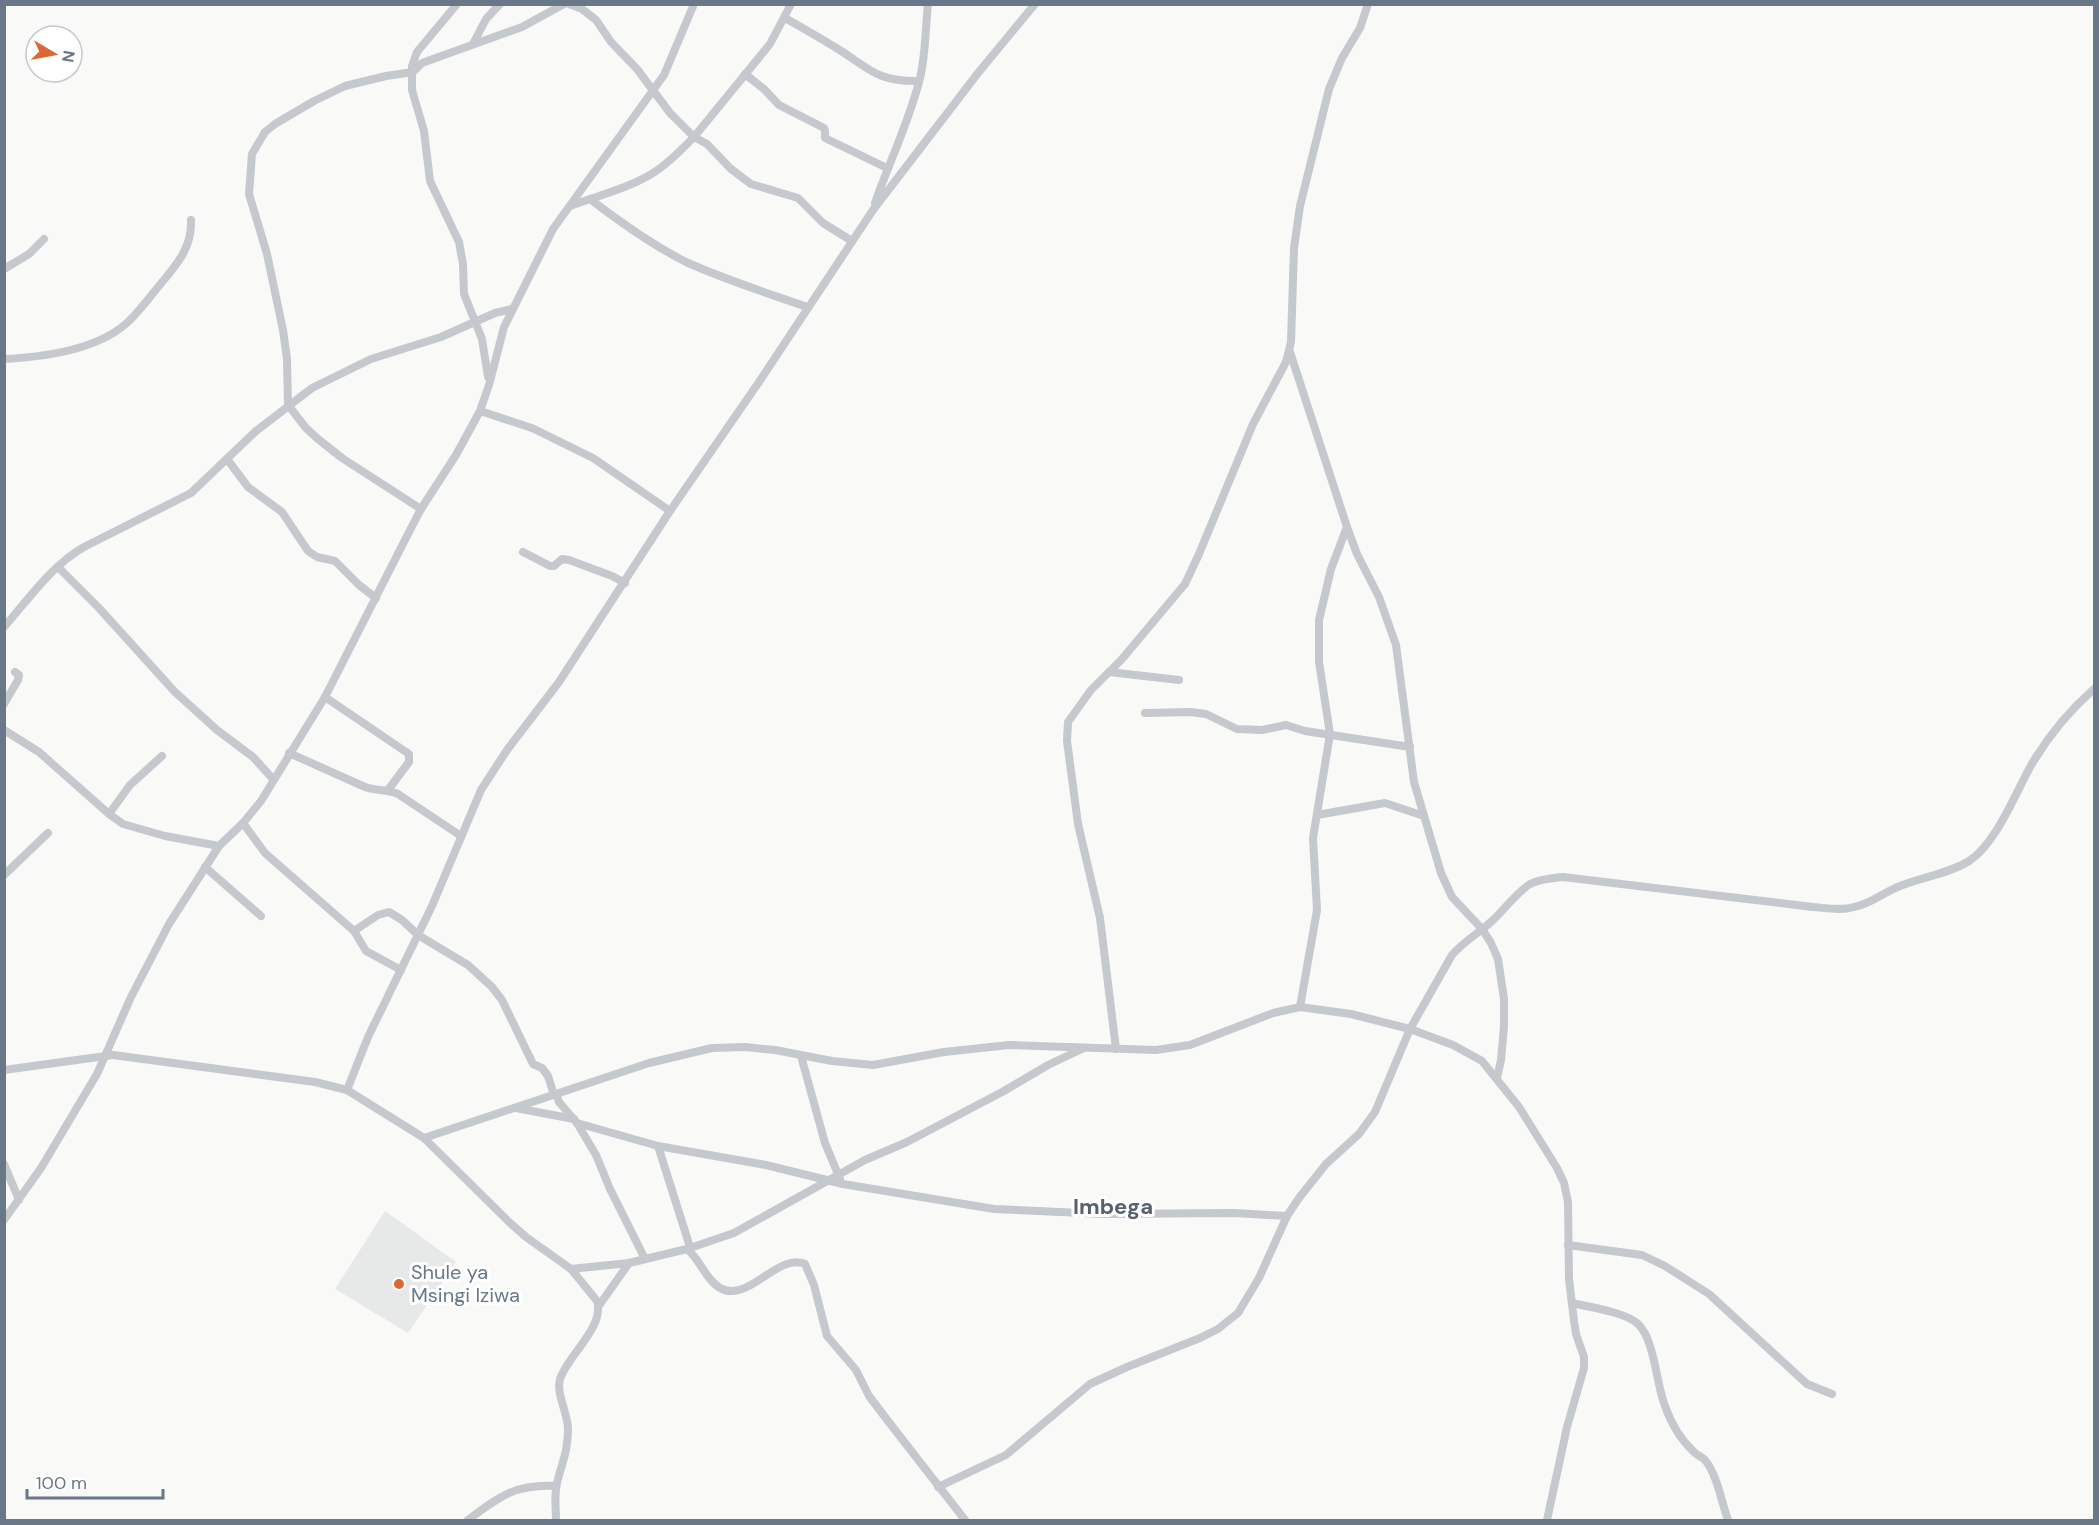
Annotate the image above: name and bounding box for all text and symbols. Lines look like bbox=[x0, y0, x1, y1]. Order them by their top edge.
north arrow bbox=[24, 24, 84, 84]
text: N bbox=[57, 49, 80, 64]
district label: Imbega bbox=[1073, 1192, 1153, 1221]
place label: Shule ya Msingi Iziwa bbox=[411, 1259, 520, 1308]
marker: Shule ya Msingi Iziwa bbox=[392, 1277, 406, 1291]
scale bar bbox=[27, 1462, 164, 1500]
text: 100 m bbox=[36, 1471, 87, 1495]

